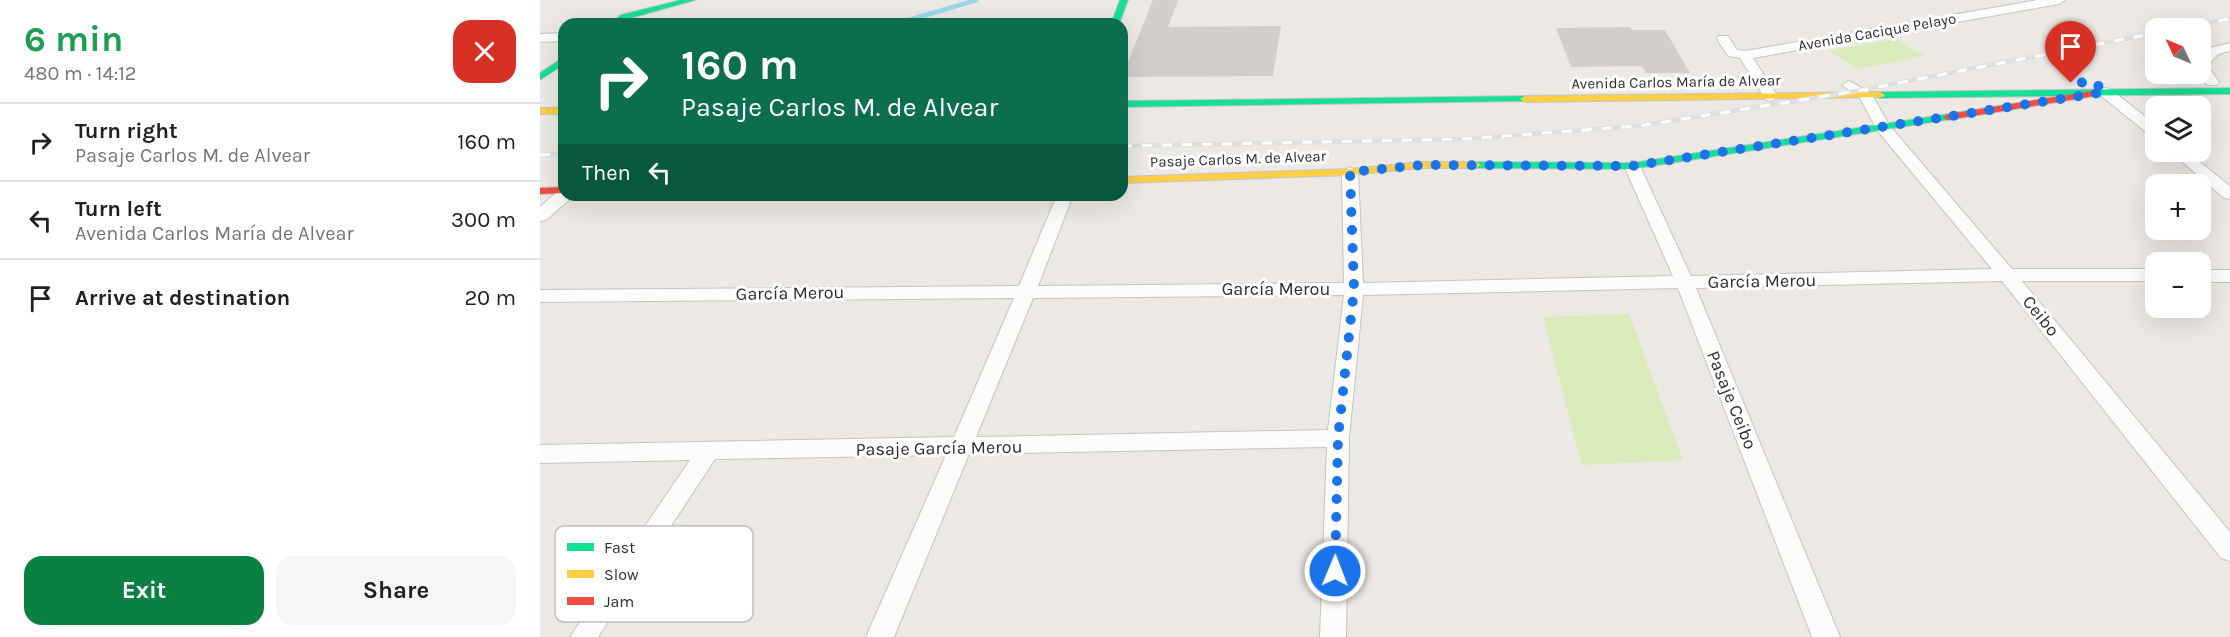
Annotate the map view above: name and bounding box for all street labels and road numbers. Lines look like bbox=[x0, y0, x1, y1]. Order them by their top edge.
street label: Avenida Cacique Pelayo bbox=[1797, 9, 1957, 55]
street label: Avenida Carlos María de Alvear bbox=[1571, 71, 1781, 93]
street label: Pasaje Carlos M. de Alvear bbox=[1150, 147, 1327, 171]
street label: García Merou bbox=[1708, 269, 1816, 293]
street label: García Merou bbox=[1222, 278, 1330, 300]
street label: García Merou bbox=[736, 281, 844, 305]
street label: Ceibo bbox=[2018, 291, 2064, 341]
street label: Pasaje Ceibo bbox=[1702, 347, 1762, 453]
street label: Pasaje García Merou bbox=[855, 436, 1023, 460]

